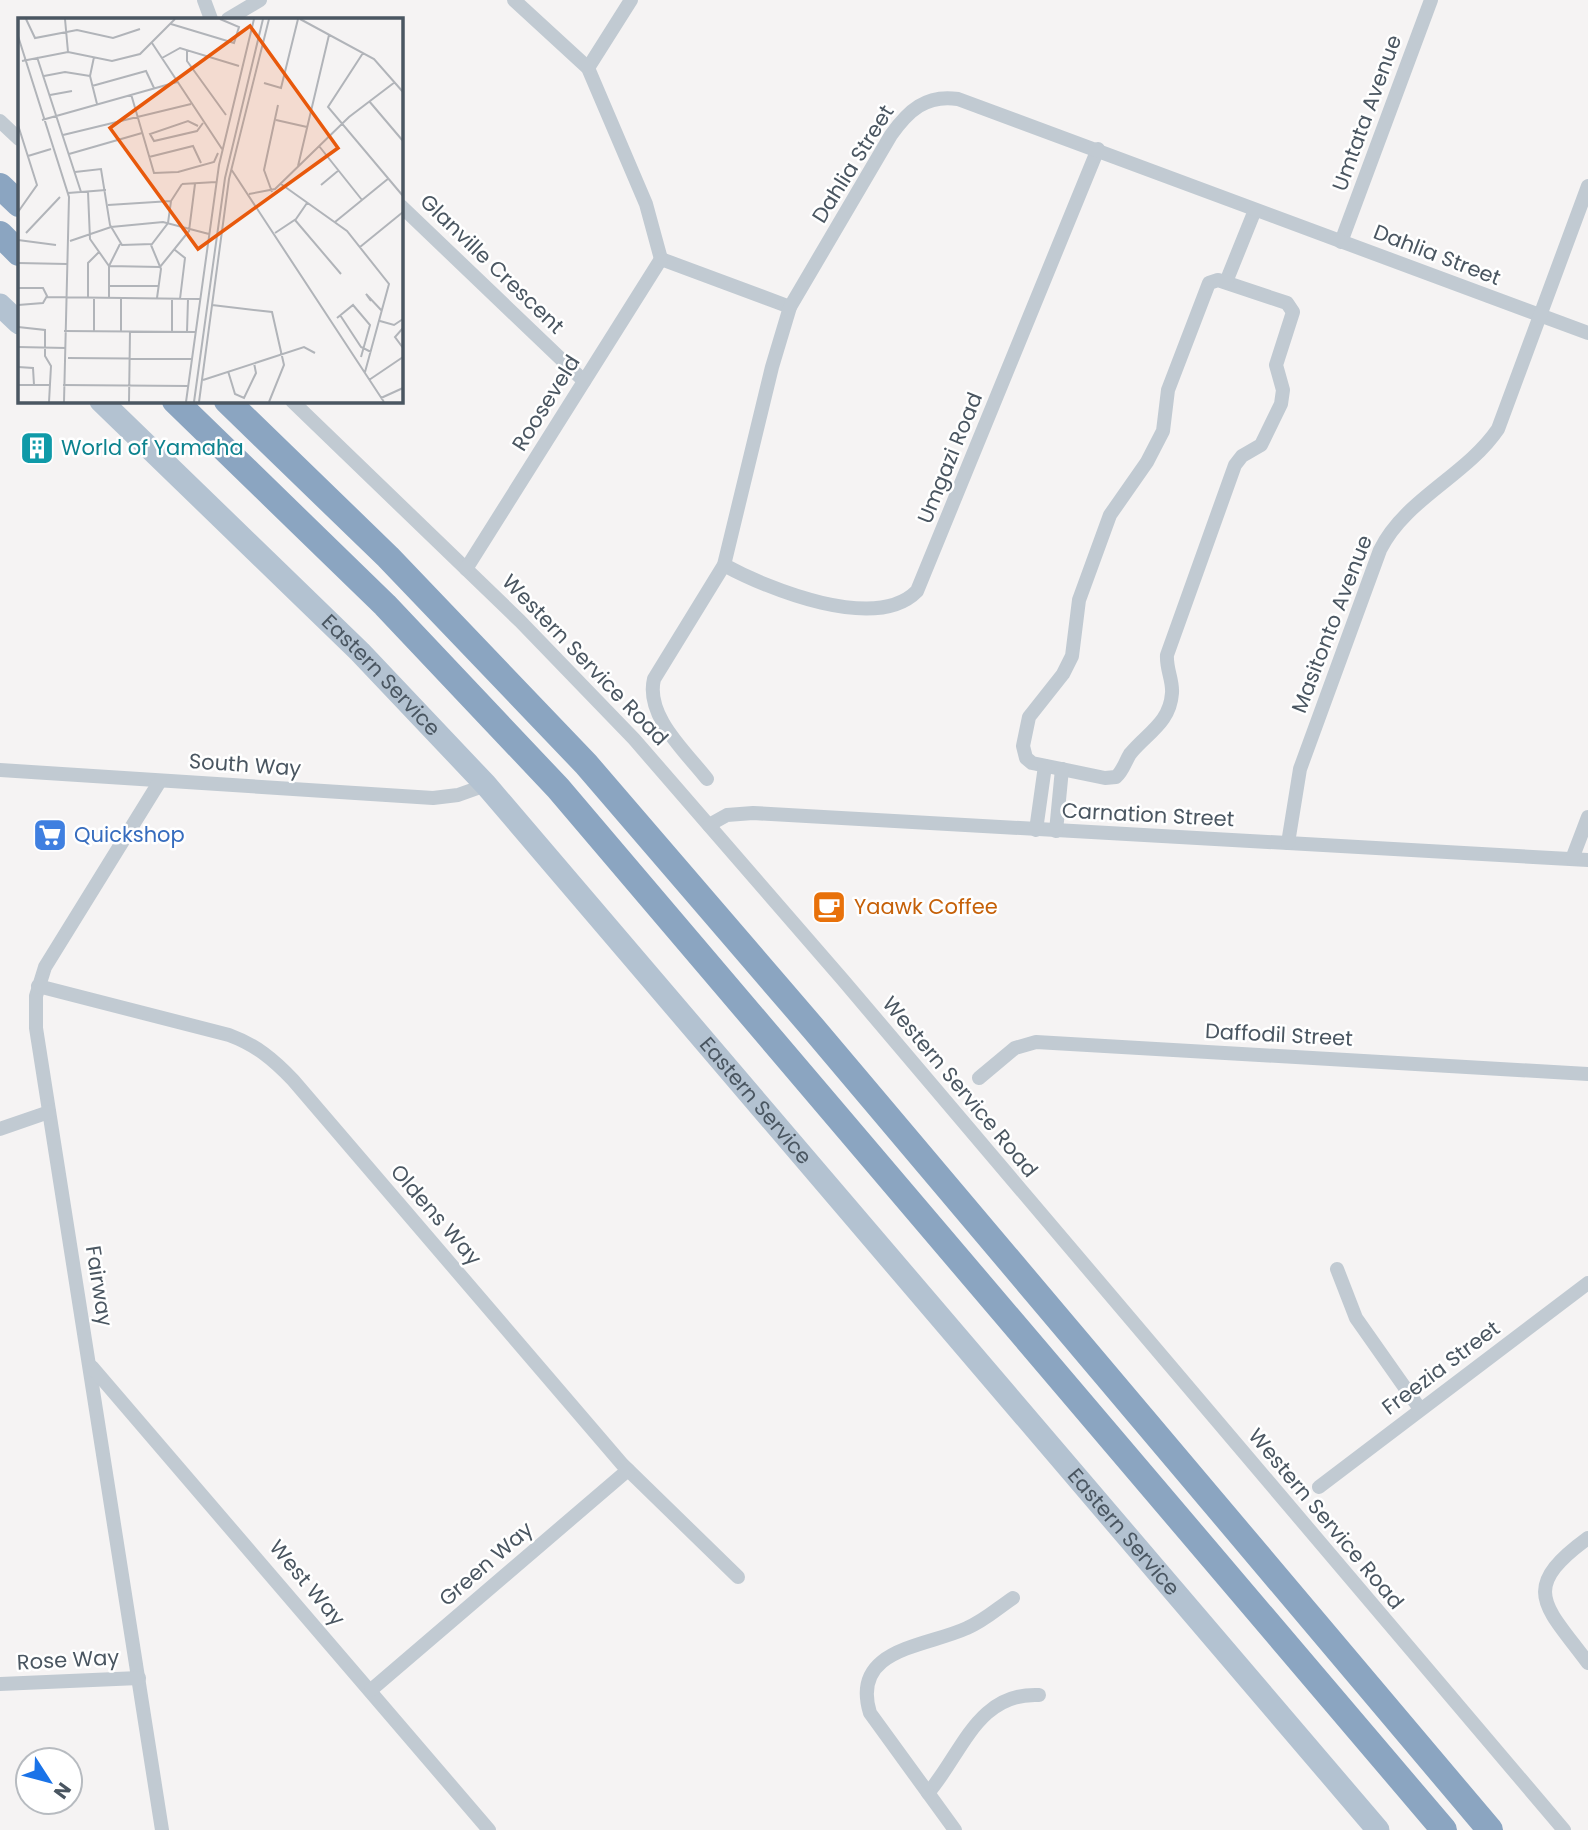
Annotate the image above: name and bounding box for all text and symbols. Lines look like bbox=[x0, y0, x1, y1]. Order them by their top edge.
inset map bbox=[18, 18, 402, 402]
street label: Umtata Avenue bbox=[1325, 31, 1408, 195]
street label: Dahlia Street bbox=[805, 99, 900, 228]
street label: Glanville Crescent bbox=[414, 187, 571, 340]
street label: Dahlia Street bbox=[1369, 217, 1505, 292]
street label: Rooseveld bbox=[505, 349, 586, 456]
street label: Umgazi Road bbox=[910, 388, 989, 528]
building icon: World of Yamaha bbox=[18, 429, 56, 467]
place label: World of Yamaha bbox=[61, 433, 244, 462]
street label: Masitonto Avenue bbox=[1284, 531, 1379, 717]
street label: Western Service Road bbox=[496, 568, 675, 752]
street label: Eastern Service bbox=[315, 608, 447, 742]
street label: South Way bbox=[188, 746, 302, 783]
street label: Carnation Street bbox=[1061, 796, 1235, 833]
supermarket icon: Quickshop bbox=[31, 816, 69, 854]
place label: Quickshop bbox=[74, 820, 185, 849]
cafe icon: Yaawk Coffee bbox=[810, 888, 848, 926]
place label: Yaawk Coffee bbox=[854, 892, 998, 921]
street label: Western Service Road bbox=[876, 990, 1045, 1183]
street label: Daffodil Street bbox=[1204, 1016, 1354, 1053]
street label: Eastern Service bbox=[693, 1030, 819, 1170]
street label: Oldens Way bbox=[384, 1158, 489, 1272]
street label: Fairway bbox=[79, 1244, 120, 1328]
street label: Freezia Street bbox=[1376, 1314, 1506, 1421]
street label: Western Service Road bbox=[1242, 1422, 1411, 1615]
street label: Eastern Service bbox=[1061, 1462, 1187, 1602]
street label: Green Way bbox=[432, 1515, 539, 1613]
street label: West Way bbox=[263, 1533, 352, 1632]
street label: Rose Way bbox=[16, 1642, 120, 1677]
north arrow bbox=[14, 1746, 84, 1816]
text: N bbox=[47, 1777, 77, 1804]

